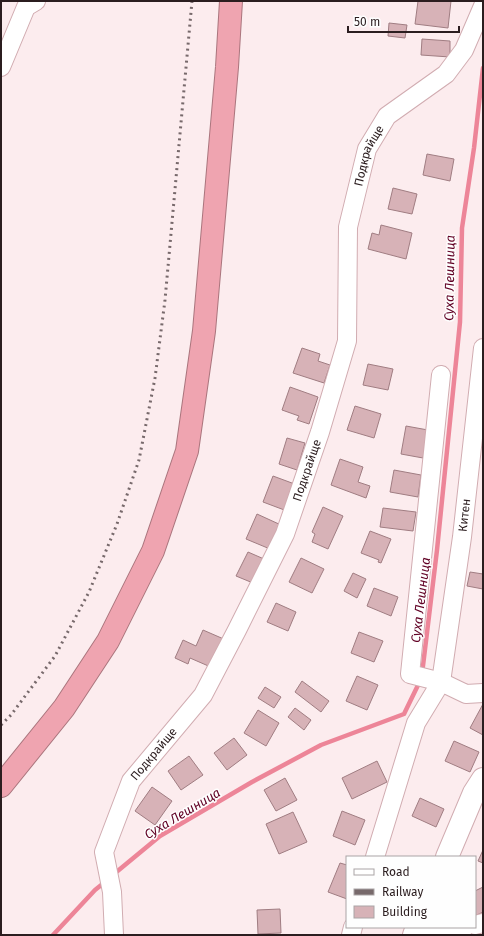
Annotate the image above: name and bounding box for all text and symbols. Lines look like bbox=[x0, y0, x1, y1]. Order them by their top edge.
scale bar bbox=[348, 8, 459, 34]
text: 50 m bbox=[354, 15, 380, 29]
street label: Подкрайще bbox=[351, 123, 387, 188]
water label: Суха Лешница bbox=[441, 235, 458, 321]
street label: Подкрайще bbox=[290, 437, 324, 503]
street label: Китен bbox=[456, 498, 473, 532]
water label: Суха Лешница bbox=[408, 556, 433, 644]
street label: Подкрайще bbox=[127, 725, 180, 783]
water label: Суха Лешница bbox=[142, 785, 223, 842]
legend bbox=[346, 856, 476, 928]
text: Road bbox=[382, 865, 410, 879]
text: Railway bbox=[382, 885, 423, 899]
text: Building bbox=[382, 905, 428, 919]

